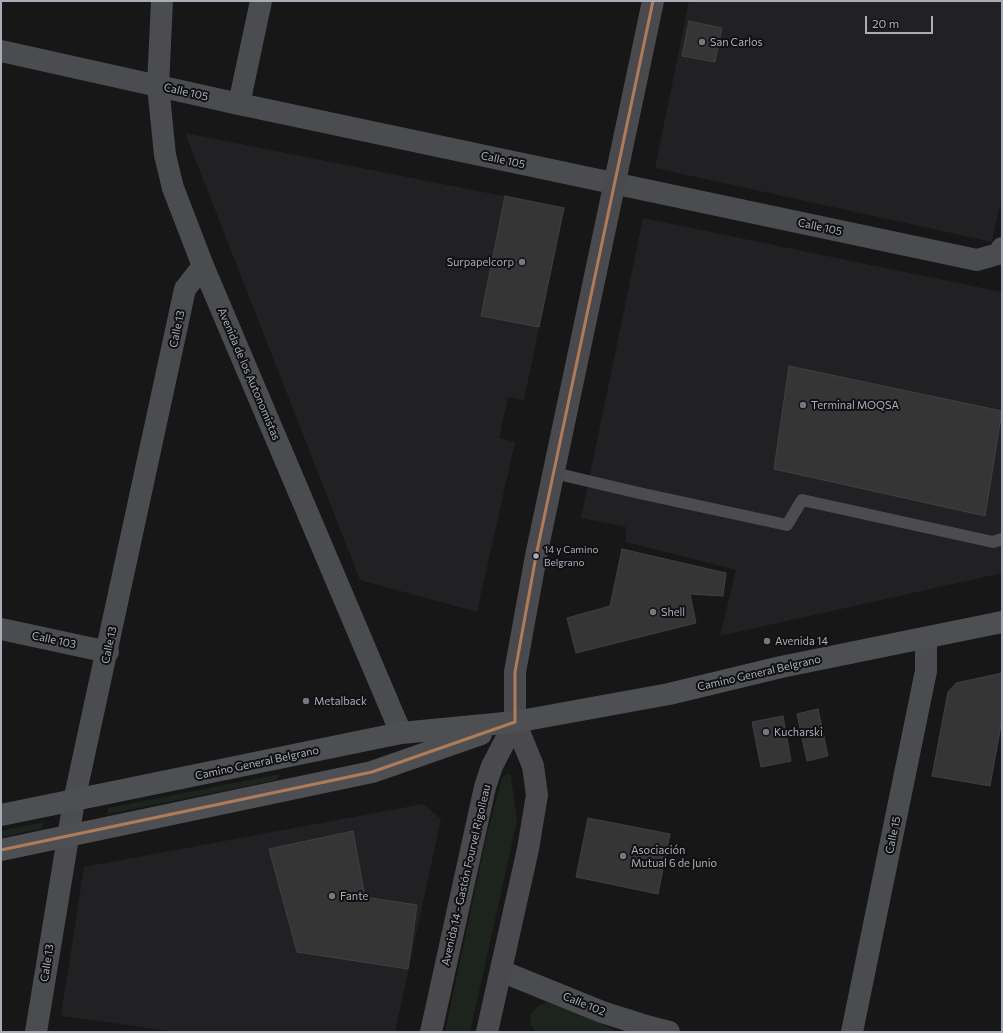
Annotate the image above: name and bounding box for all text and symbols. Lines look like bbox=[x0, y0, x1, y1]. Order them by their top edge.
scale bar bbox=[867, 8, 935, 34]
text: 20 m bbox=[872, 16, 899, 30]
place label: San Carlos bbox=[710, 35, 763, 49]
marker: San Carlos bbox=[697, 37, 707, 47]
street label: Calle 105 bbox=[163, 81, 209, 103]
street label: Calle 105 bbox=[480, 149, 526, 171]
street label: Calle 105 bbox=[797, 216, 843, 238]
place label: Surpapelcorp bbox=[447, 255, 514, 269]
marker: Surpapelcorp bbox=[517, 257, 527, 267]
street label: Avenida de los Autonomistas bbox=[215, 306, 283, 442]
street label: Calle 13 bbox=[167, 309, 187, 349]
place label: Terminal MOQSA bbox=[811, 398, 899, 412]
marker: Terminal MOQSA bbox=[798, 400, 808, 410]
place label: 14 y Camino Belgrano bbox=[544, 544, 598, 568]
marker: 14 y Camino Belgrano bbox=[531, 551, 541, 561]
place label: Shell bbox=[661, 605, 685, 619]
marker: Shell bbox=[648, 607, 658, 617]
street label: Calle 13 bbox=[99, 625, 119, 665]
street label: Calle 103 bbox=[31, 629, 77, 651]
place label: Avenida 14 bbox=[775, 634, 828, 648]
marker: Avenida 14 bbox=[762, 636, 772, 646]
street label: Camino General Belgrano bbox=[696, 652, 822, 694]
place label: Metalback bbox=[314, 694, 367, 708]
marker: Metalback bbox=[301, 696, 311, 706]
place label: Kucharski bbox=[774, 725, 823, 739]
marker: Kucharski bbox=[761, 727, 771, 737]
street label: Camino General Belgrano bbox=[194, 743, 320, 783]
street label: Avenida 14 - Gastón Fourvel Rigolleau bbox=[439, 783, 493, 967]
street label: Calle 15 bbox=[883, 815, 903, 855]
place label: Asociación Mutual 6 de Junio bbox=[631, 843, 717, 869]
marker: Asociación Mutual 6 de Junio bbox=[618, 851, 628, 861]
place label: Fante bbox=[340, 889, 368, 903]
marker: Fante bbox=[327, 891, 337, 901]
street label: Calle 13 bbox=[38, 943, 56, 983]
street label: Calle 102 bbox=[561, 990, 607, 1018]

